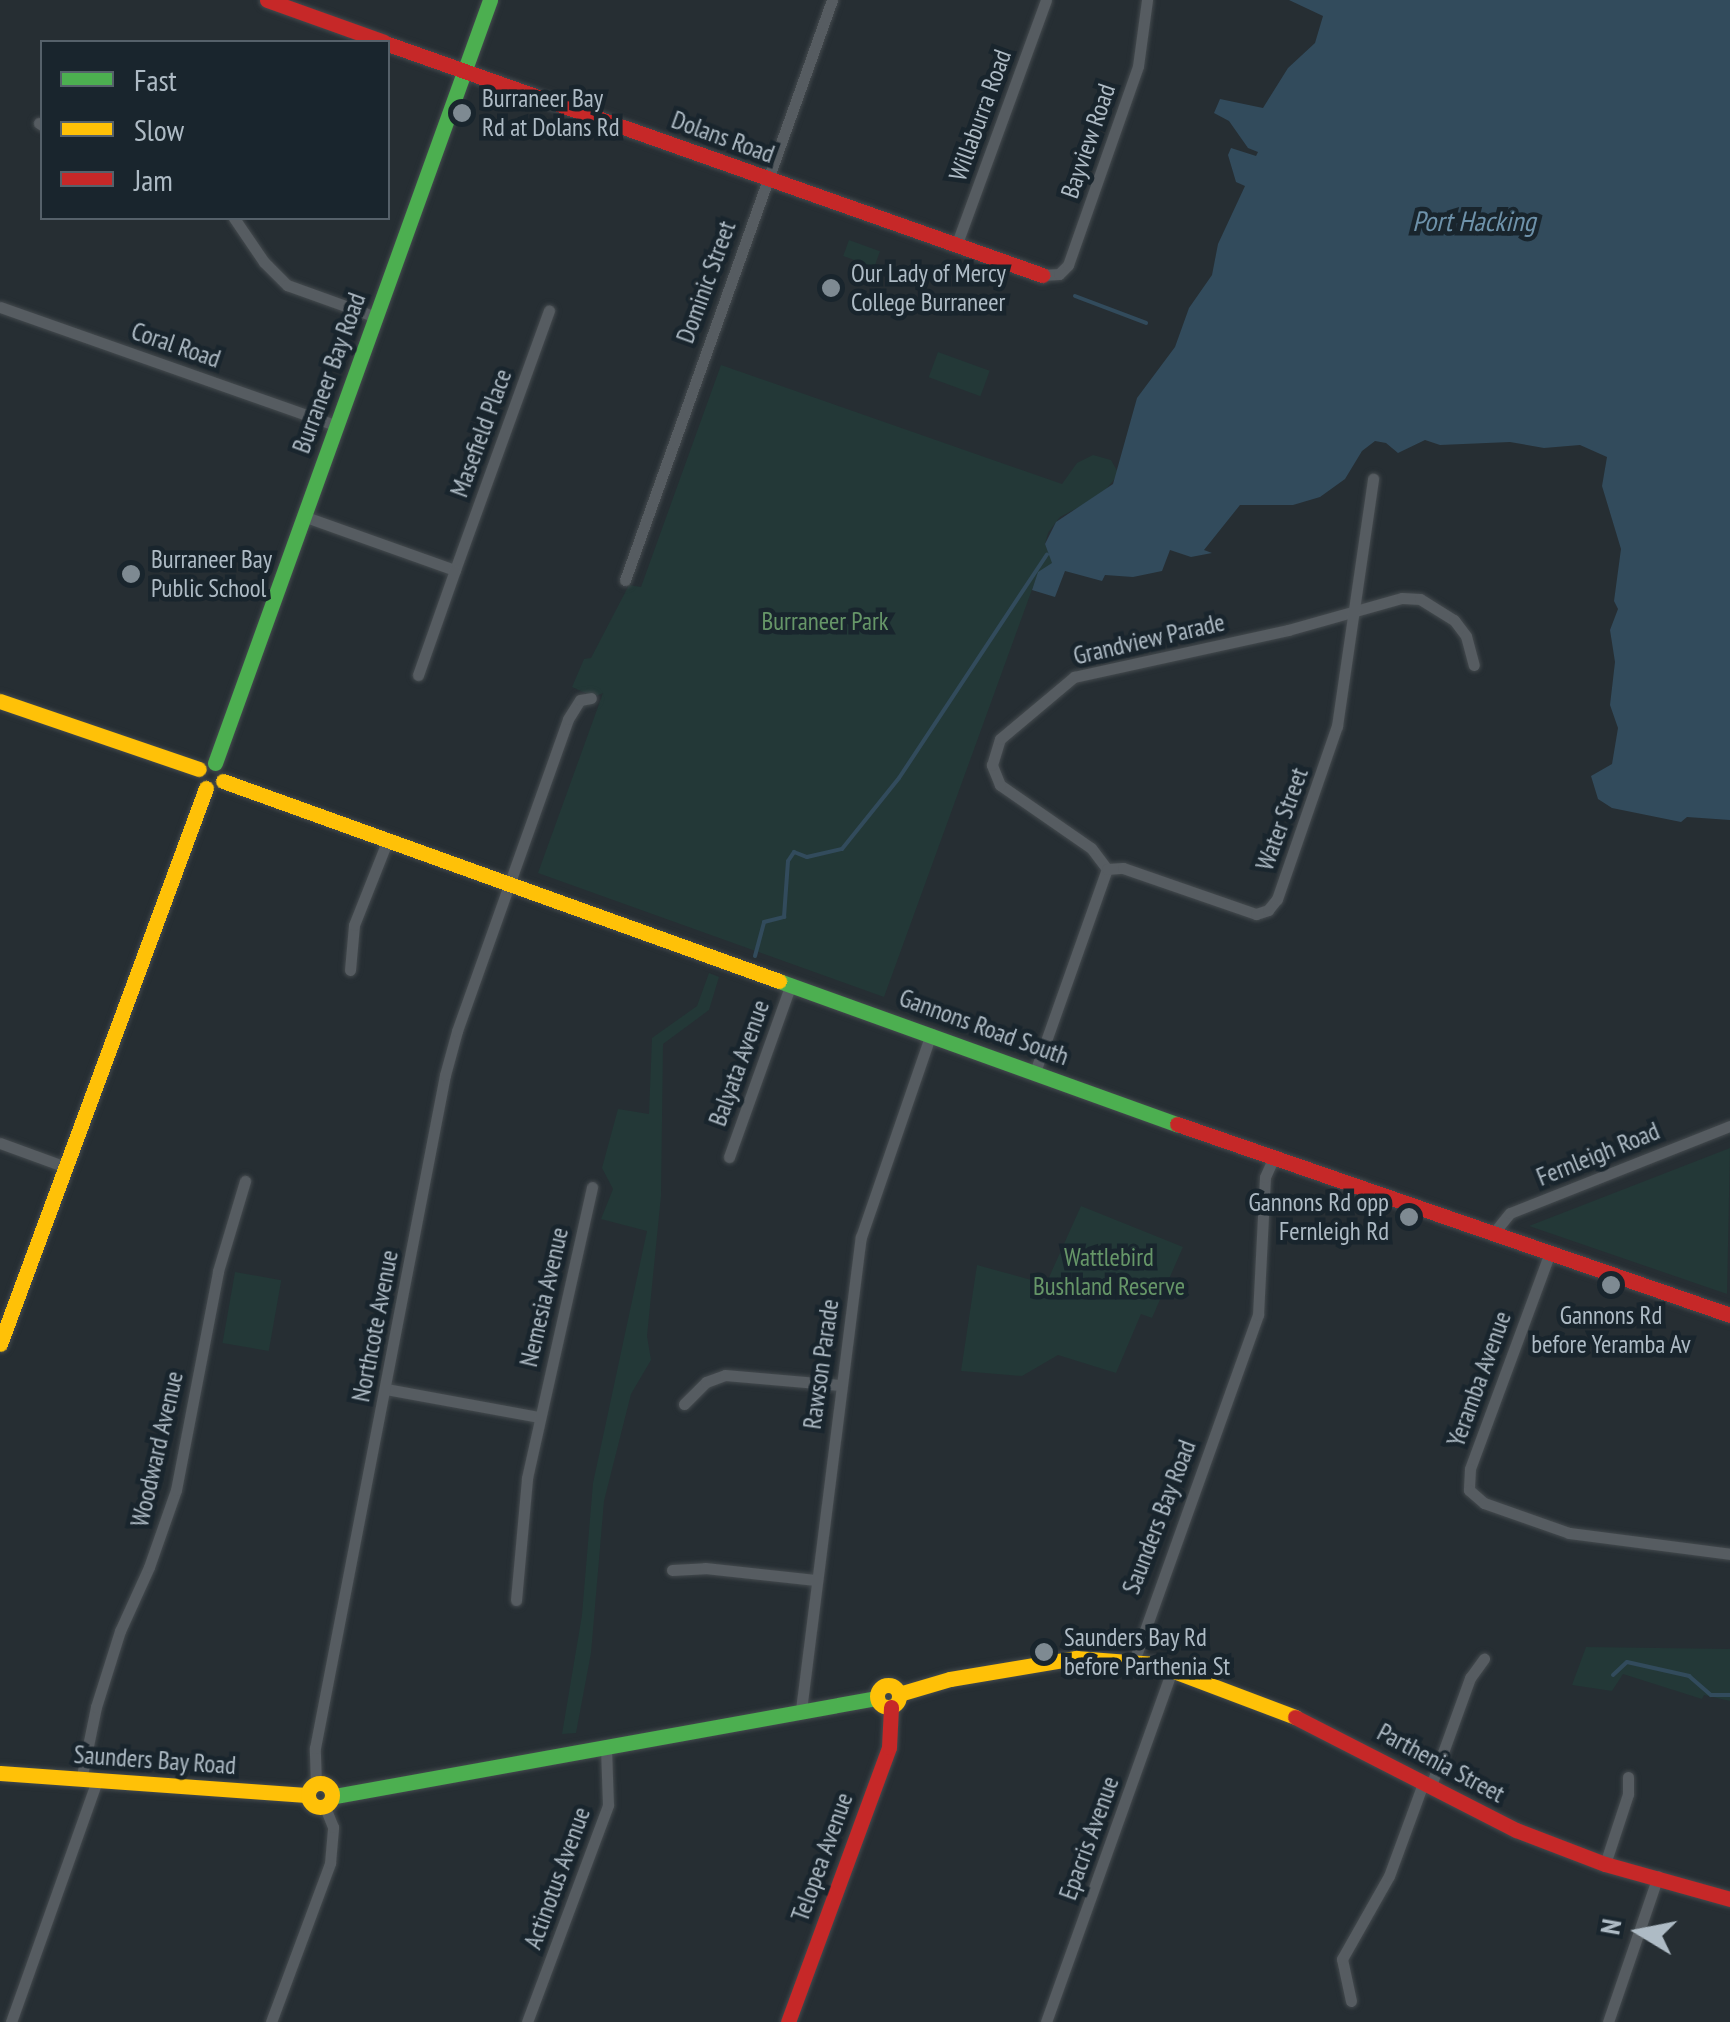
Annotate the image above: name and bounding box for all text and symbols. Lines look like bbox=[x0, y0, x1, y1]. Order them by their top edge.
legend bbox=[40, 40, 390, 220]
street label: Willaburra Road bbox=[942, 45, 1018, 185]
text: Fast bbox=[134, 60, 177, 99]
street label: Bayview Road bbox=[1054, 80, 1122, 202]
place label: Burraneer Bay Rd at Dolans Rd bbox=[482, 84, 620, 143]
marker: Burraneer Bay Rd at Dolans Rd bbox=[451, 102, 473, 124]
street label: Dolans Road bbox=[668, 105, 778, 169]
text: Slow bbox=[134, 110, 184, 149]
text: Jam bbox=[134, 160, 173, 199]
water label: Port Hacking bbox=[1412, 204, 1536, 238]
street label: Dominic Street bbox=[670, 217, 742, 347]
place label: Our Lady of Mercy College Burraneer bbox=[851, 259, 1007, 318]
marker: Our Lady of Mercy College Burraneer bbox=[820, 277, 842, 299]
street label: Burraneer Bay Road bbox=[286, 288, 372, 458]
street label: Coral Road bbox=[128, 316, 224, 374]
street label: Masefield Place bbox=[444, 365, 518, 501]
place label: Burraneer Bay Public School bbox=[151, 545, 272, 604]
marker: Burraneer Bay Public School bbox=[120, 563, 142, 585]
park label: Burraneer Park bbox=[761, 606, 889, 636]
street label: Grandview Parade bbox=[1070, 607, 1228, 671]
street label: Water Street bbox=[1250, 764, 1314, 874]
street label: Gannons Road South bbox=[895, 982, 1073, 1072]
street label: Balyata Avenue bbox=[702, 996, 776, 1130]
street label: Fernleigh Road bbox=[1532, 1116, 1664, 1192]
place label: Gannons Rd opp Fernleigh Rd bbox=[1249, 1188, 1389, 1247]
marker: Gannons Rd opp Fernleigh Rd bbox=[1398, 1206, 1420, 1228]
street label: Nemesia Avenue bbox=[513, 1224, 575, 1370]
park label: Wattlebird Bushland Reserve bbox=[1033, 1243, 1185, 1302]
street label: Northcote Avenue bbox=[346, 1247, 404, 1405]
marker: Gannons Rd before Yeramba Av bbox=[1600, 1274, 1622, 1296]
street label: Rawson Parade bbox=[797, 1297, 845, 1431]
place label: Gannons Rd before Yeramba Av bbox=[1531, 1301, 1691, 1360]
street label: Yeramba Avenue bbox=[1441, 1307, 1517, 1451]
street label: Woodward Avenue bbox=[124, 1368, 190, 1530]
street label: Saunders Bay Road bbox=[1116, 1435, 1202, 1599]
place label: Saunders Bay Rd before Parthenia St bbox=[1064, 1623, 1230, 1682]
marker: Saunders Bay Rd before Parthenia St bbox=[1033, 1641, 1055, 1663]
street label: Parthenia Street bbox=[1372, 1717, 1510, 1809]
street label: Saunders Bay Road bbox=[72, 1739, 238, 1781]
street label: Epacris Avenue bbox=[1053, 1772, 1125, 1904]
street label: Telopea Avenue bbox=[785, 1788, 859, 1926]
street label: Actinotus Avenue bbox=[517, 1803, 597, 1953]
north arrow bbox=[1590, 1882, 1690, 1982]
text: N bbox=[1590, 1916, 1629, 1937]

